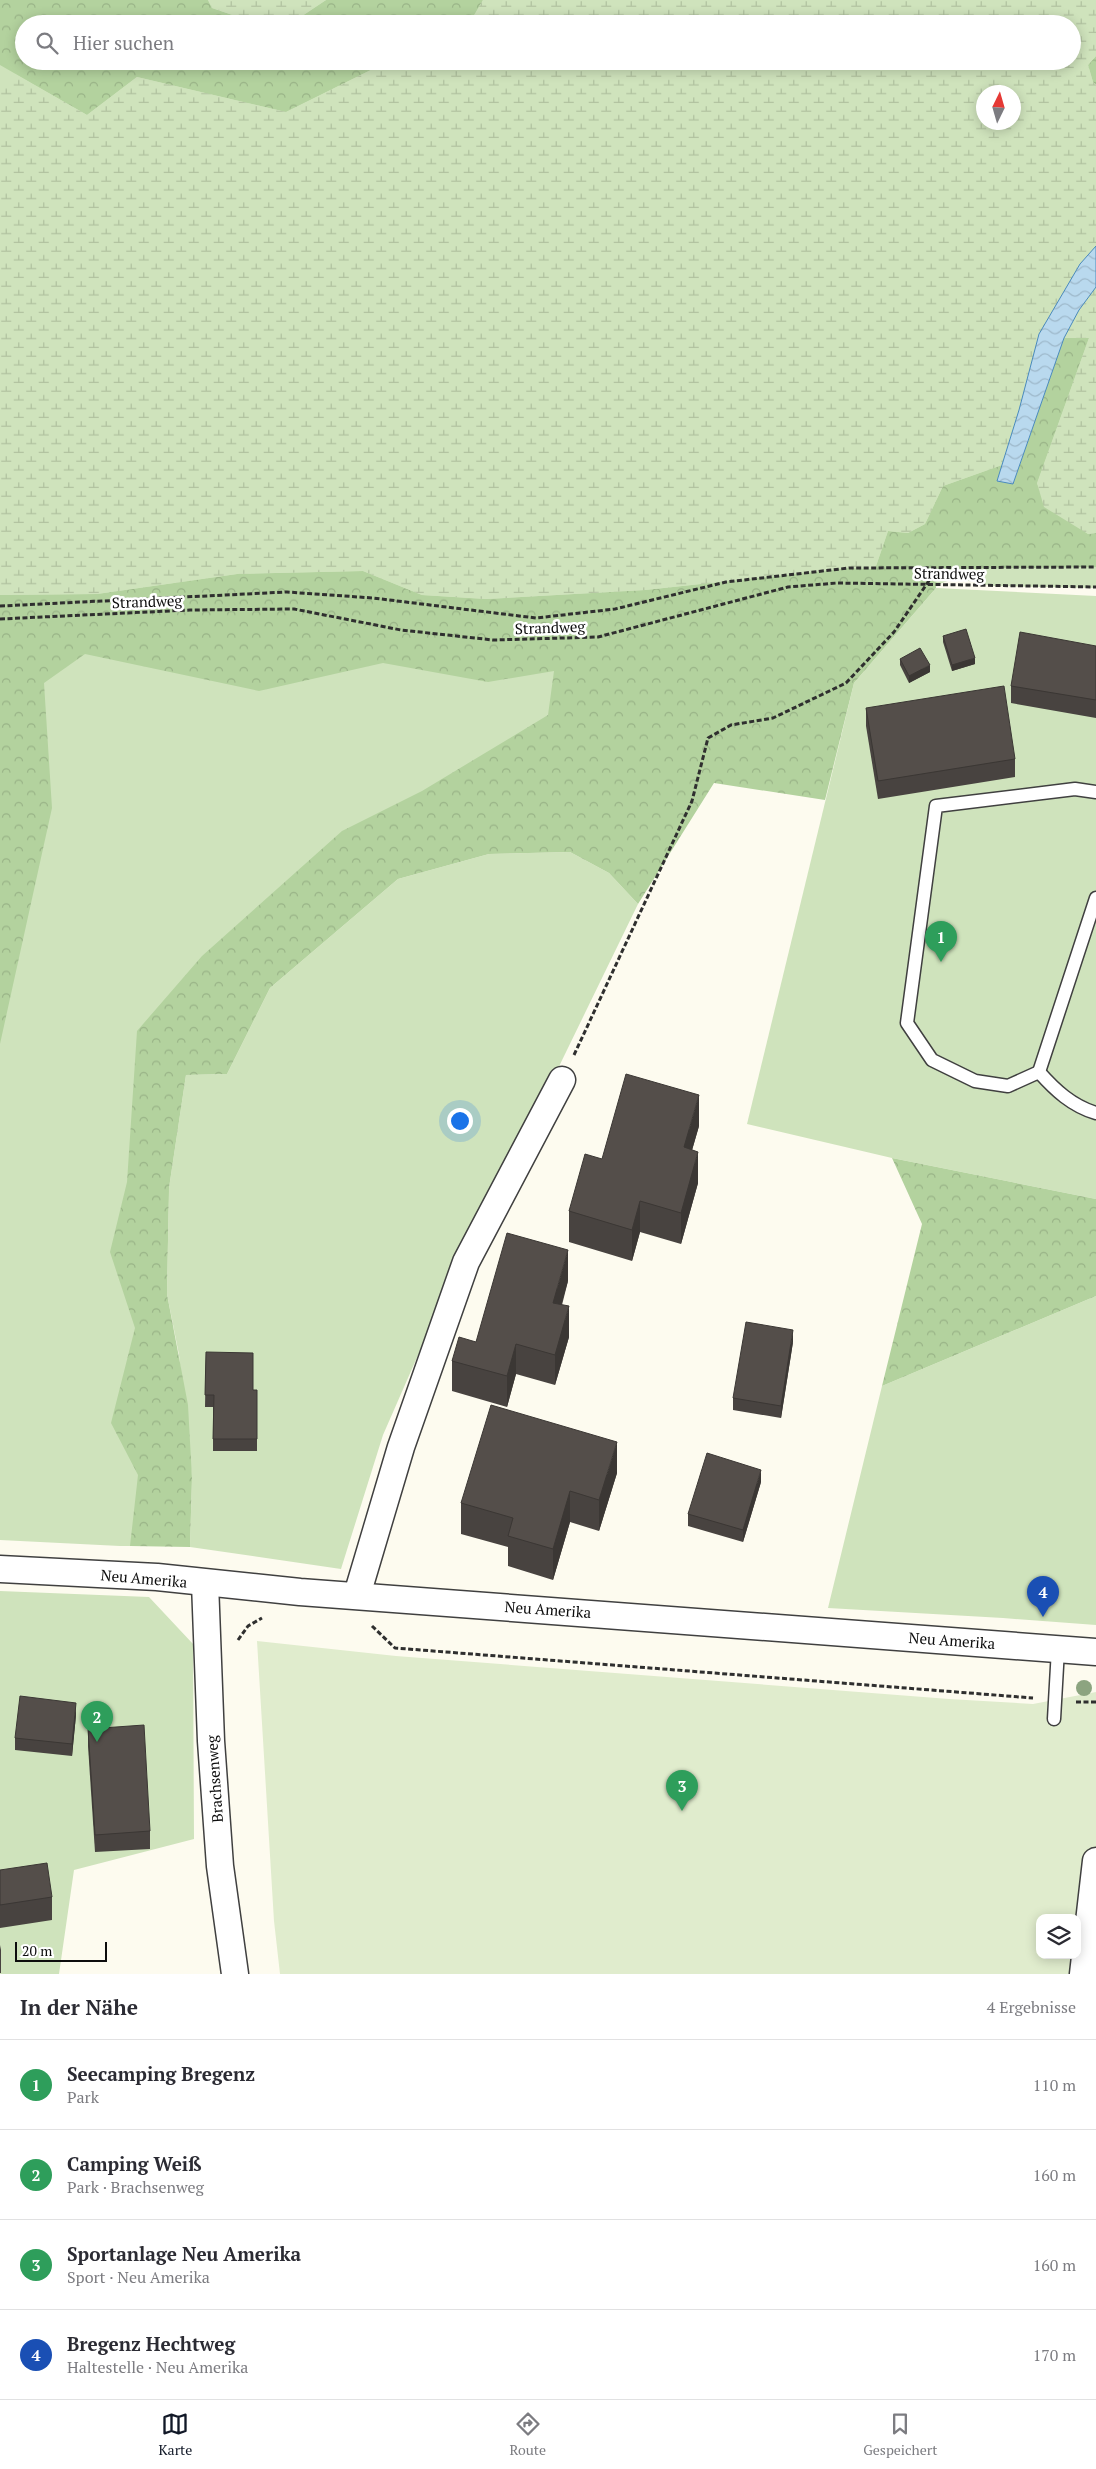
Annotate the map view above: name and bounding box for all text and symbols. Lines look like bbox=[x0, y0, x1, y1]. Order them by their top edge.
search box bbox=[15, 15, 1081, 70]
icon: search bbox=[33, 29, 61, 57]
text: Hier suchen bbox=[73, 30, 174, 55]
north arrow bbox=[976, 85, 1021, 130]
street label: Strandweg bbox=[914, 562, 985, 584]
street label: Strandweg bbox=[111, 590, 184, 612]
street label: Strandweg bbox=[514, 616, 587, 638]
pin: 1 bbox=[925, 921, 957, 962]
your location bbox=[447, 1108, 473, 1134]
street label: Neu Amerika bbox=[100, 1564, 189, 1592]
pin: 4 bbox=[1027, 1576, 1059, 1617]
street label: Neu Amerika bbox=[504, 1596, 592, 1622]
street label: Neu Amerika bbox=[908, 1627, 996, 1653]
pin: 2 bbox=[81, 1701, 113, 1742]
street label: Brachsenweg bbox=[201, 1734, 227, 1823]
pin: 3 bbox=[666, 1770, 698, 1811]
map controls bbox=[1036, 1914, 1081, 1959]
button: layers bbox=[1036, 1914, 1081, 1959]
scale bar bbox=[15, 1939, 108, 1962]
text: 20 m bbox=[22, 1941, 52, 1960]
text: In der Nähe bbox=[20, 1993, 138, 2021]
text: 4 Ergebnisse bbox=[987, 1996, 1076, 2018]
text: Seecamping Bregenz bbox=[67, 2061, 255, 2086]
text: 1 bbox=[31, 2074, 41, 2096]
text: 110 m bbox=[1033, 2074, 1076, 2096]
text: Park bbox=[67, 2086, 99, 2108]
text: Camping Weiß bbox=[67, 2151, 201, 2176]
text: 2 bbox=[31, 2164, 41, 2186]
text: 160 m bbox=[1033, 2164, 1076, 2186]
text: Park · Brachsenweg bbox=[67, 2176, 204, 2198]
text: Sportanlage Neu Amerika bbox=[67, 2241, 301, 2266]
text: 3 bbox=[31, 2254, 41, 2276]
text: 160 m bbox=[1033, 2254, 1076, 2276]
text: Sport · Neu Amerika bbox=[67, 2266, 210, 2288]
text: Bregenz Hechtweg bbox=[67, 2331, 235, 2356]
text: 4 bbox=[31, 2344, 41, 2366]
text: 170 m bbox=[1033, 2344, 1076, 2366]
text: Haltestelle · Neu Amerika bbox=[67, 2356, 248, 2378]
tab: Karte bbox=[159, 2410, 192, 2459]
tab: Route bbox=[509, 2410, 546, 2459]
tab: Gespeichert bbox=[863, 2410, 937, 2459]

